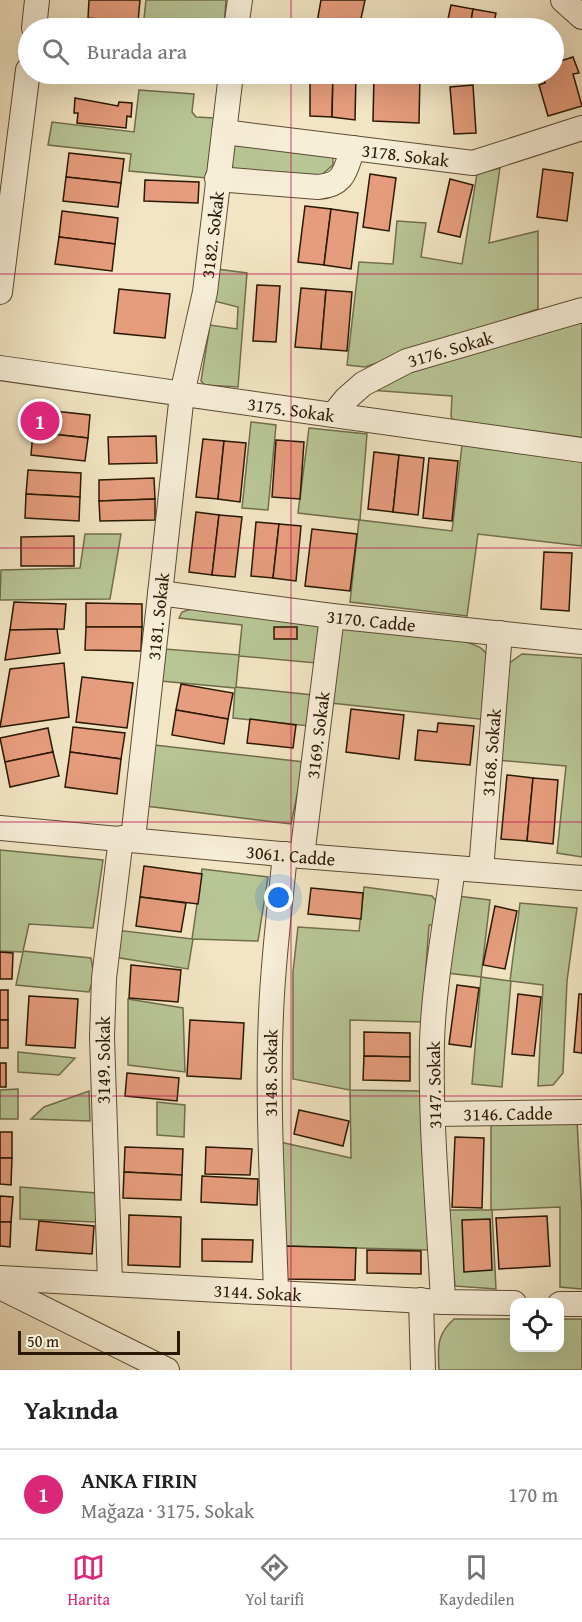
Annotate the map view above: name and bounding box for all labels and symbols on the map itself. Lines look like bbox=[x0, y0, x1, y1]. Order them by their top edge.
street label: 3178. Sokak bbox=[360, 136, 452, 174]
street label: 3182. Sokak bbox=[193, 189, 231, 280]
street label: 3176. Sokak bbox=[404, 323, 497, 374]
street label: 3175. Sokak bbox=[246, 390, 337, 429]
pin: 1 bbox=[20, 398, 60, 444]
street label: 3181. Sokak bbox=[139, 570, 176, 661]
street label: 3170. Cadde bbox=[325, 602, 417, 638]
street label: 3169. Sokak bbox=[298, 689, 336, 780]
street label: 3168. Sokak bbox=[473, 707, 507, 797]
street label: 3061. Cadde bbox=[245, 837, 336, 872]
your location bbox=[264, 883, 293, 912]
street label: 3149. Sokak bbox=[90, 1015, 117, 1104]
street label: 3148. Sokak bbox=[256, 1028, 284, 1117]
street label: 3147. Sokak bbox=[420, 1040, 448, 1129]
street label: 3146. Cadde bbox=[463, 1099, 553, 1127]
street label: 3144. Sokak bbox=[213, 1276, 303, 1308]
scale bar bbox=[18, 1328, 180, 1356]

